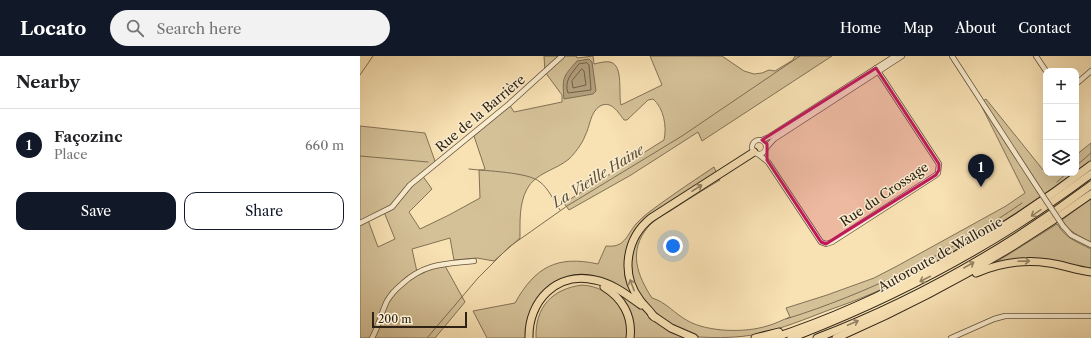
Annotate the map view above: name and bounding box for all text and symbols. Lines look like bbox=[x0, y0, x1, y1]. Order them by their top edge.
search box bbox=[110, 10, 390, 46]
text: Locato bbox=[20, 17, 86, 40]
icon: search bbox=[124, 17, 146, 39]
text: Search here bbox=[156, 19, 241, 38]
text: Home bbox=[840, 19, 881, 37]
text: Map bbox=[903, 19, 933, 37]
text: About bbox=[955, 19, 996, 37]
text: Contact bbox=[1018, 19, 1071, 37]
map controls bbox=[1043, 68, 1079, 176]
button: + bbox=[1043, 68, 1079, 104]
street label: Rue de la Barrière bbox=[432, 71, 528, 155]
text: Nearby bbox=[16, 72, 80, 92]
button: − bbox=[1043, 104, 1079, 140]
text: Façozinc bbox=[54, 127, 122, 146]
text: 1 bbox=[26, 137, 32, 153]
text: 660 m bbox=[305, 137, 344, 153]
water label: La Vieille Haine bbox=[548, 140, 648, 212]
button: layers bbox=[1043, 140, 1079, 176]
text: Place bbox=[54, 146, 87, 162]
pin: 1 bbox=[968, 154, 994, 187]
street label: Rue du Crossage bbox=[837, 159, 931, 229]
one-way arrow bbox=[691, 184, 703, 192]
button: Save bbox=[16, 192, 176, 230]
button: Share bbox=[184, 192, 344, 230]
one-way arrow bbox=[1031, 209, 1042, 217]
street label: Autoroute de Wallonie bbox=[874, 213, 1005, 295]
your location bbox=[663, 236, 683, 256]
one-way arrow bbox=[1017, 258, 1030, 265]
one-way arrow bbox=[963, 261, 975, 269]
one-way arrow bbox=[919, 276, 931, 283]
one-way arrow bbox=[628, 280, 636, 292]
scale bar bbox=[372, 310, 467, 329]
text: 200 m bbox=[378, 312, 411, 326]
one-way arrow bbox=[846, 319, 858, 326]

